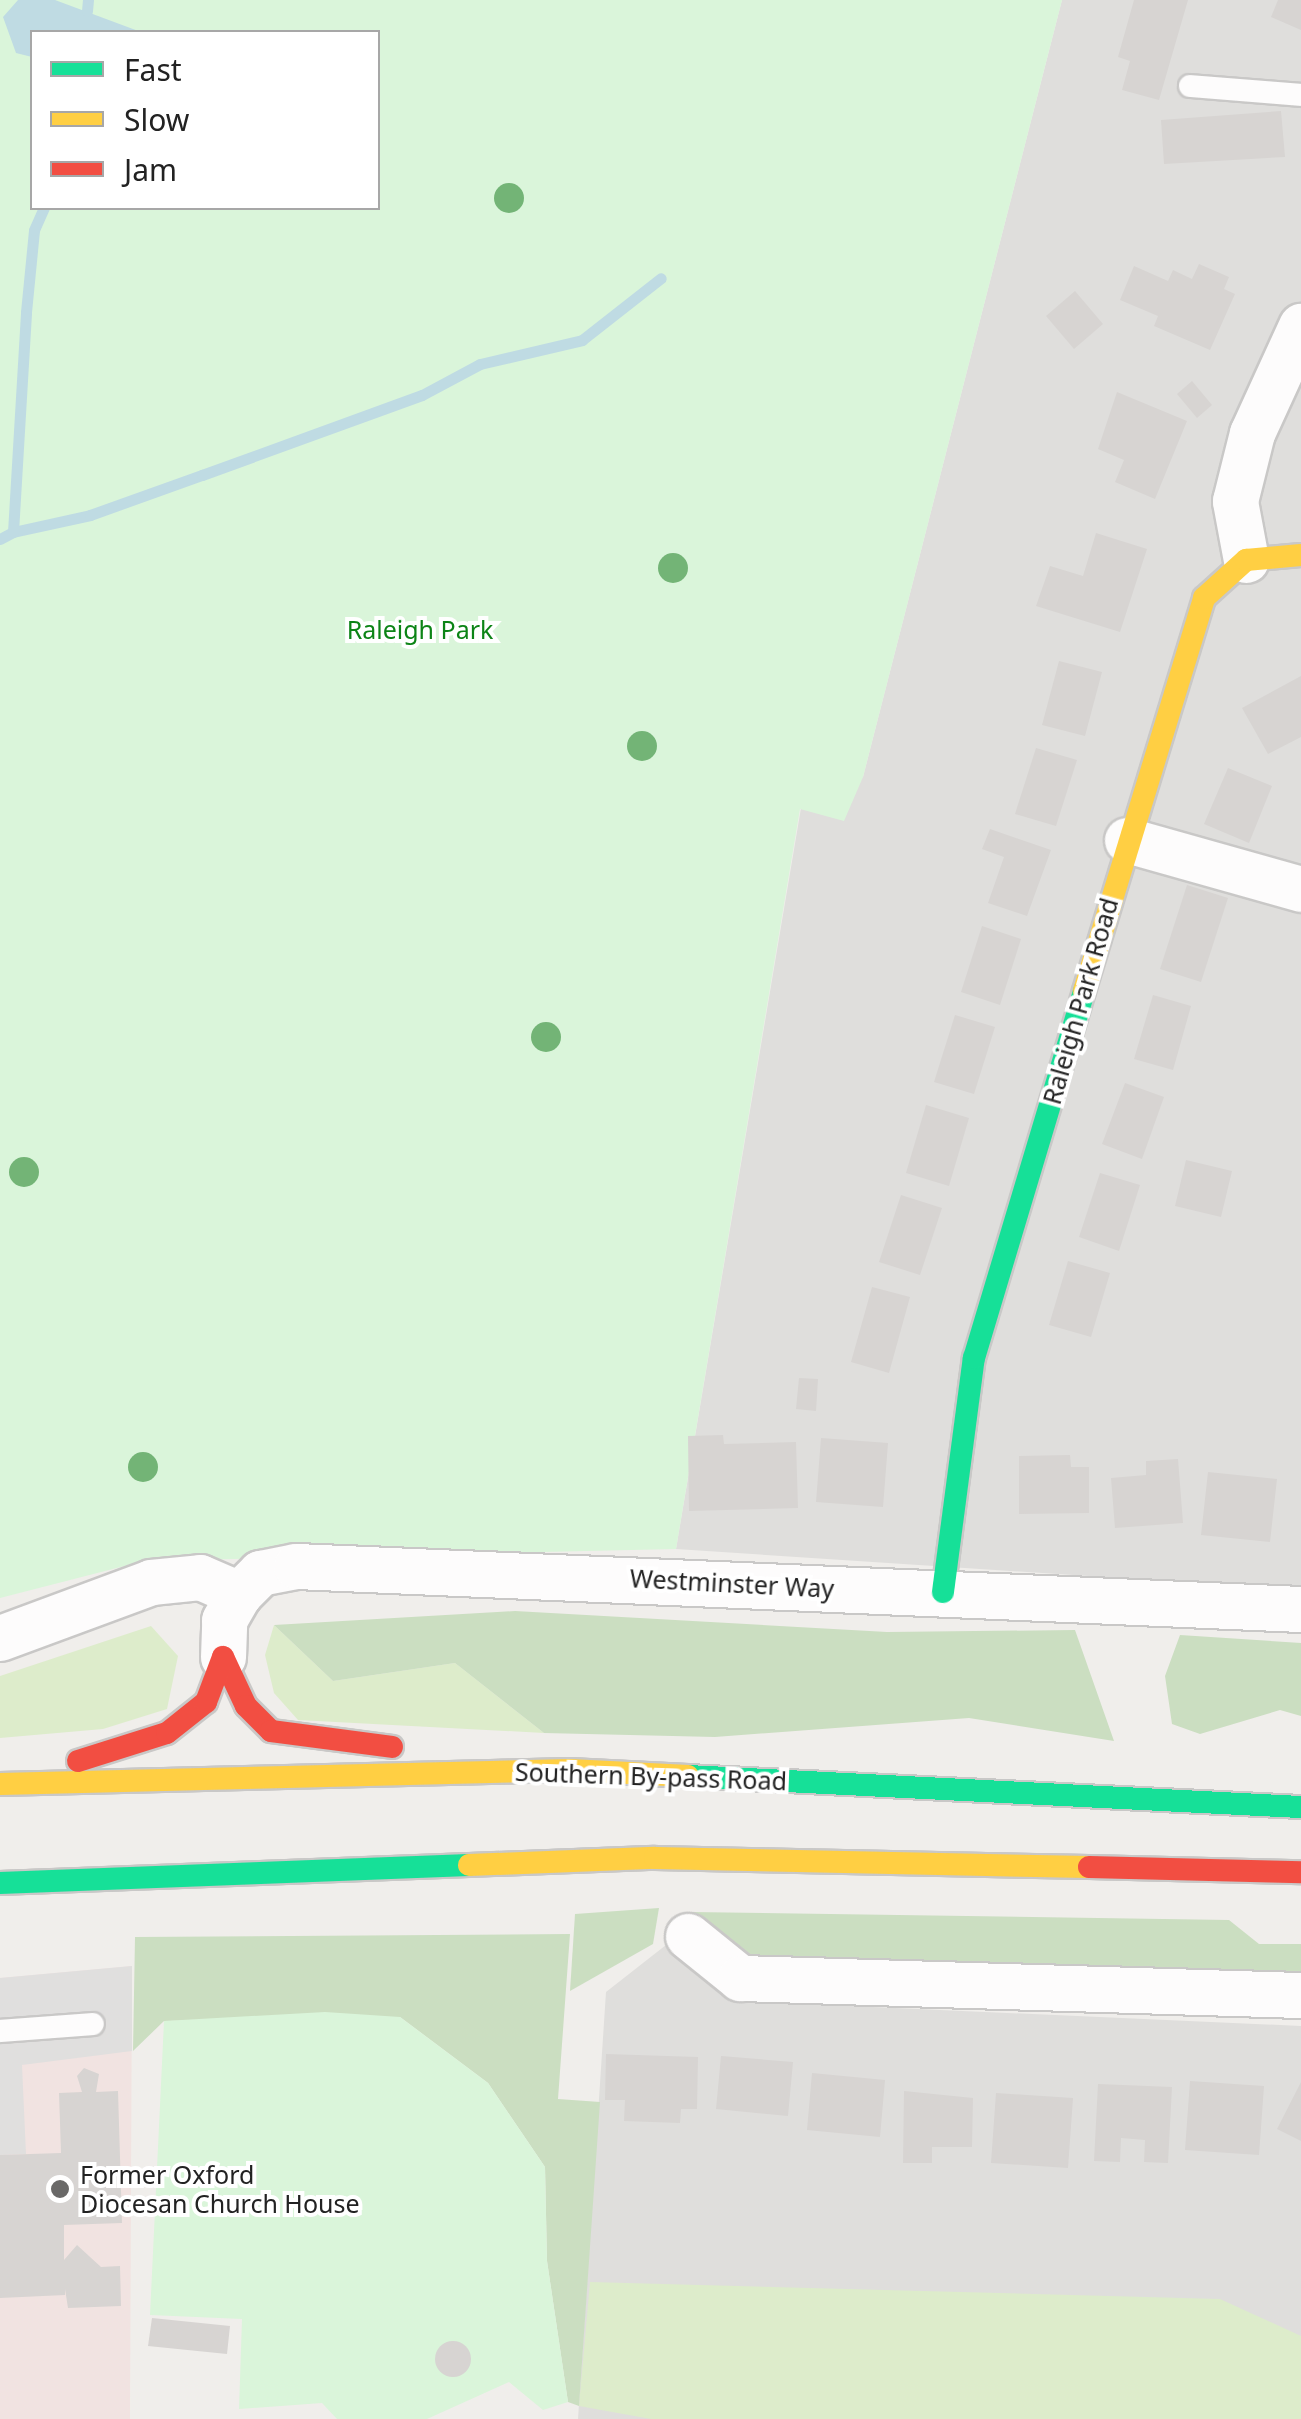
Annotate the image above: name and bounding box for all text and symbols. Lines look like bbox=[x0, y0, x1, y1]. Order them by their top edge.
legend bbox=[30, 30, 380, 210]
text: Fast bbox=[124, 49, 182, 90]
text: Slow bbox=[124, 99, 189, 140]
text: Jam bbox=[124, 149, 177, 190]
park label: Raleigh Park bbox=[347, 614, 493, 644]
street label: Raleigh Park Road bbox=[1036, 894, 1124, 1108]
street label: Westminster Way bbox=[629, 1563, 835, 1603]
street label: Southern By-pass Road bbox=[514, 1756, 788, 1796]
place label: Former Oxford Diocesan Church House bbox=[80, 2160, 360, 2219]
marker: Former Oxford Diocesan Church House bbox=[49, 2178, 71, 2200]

